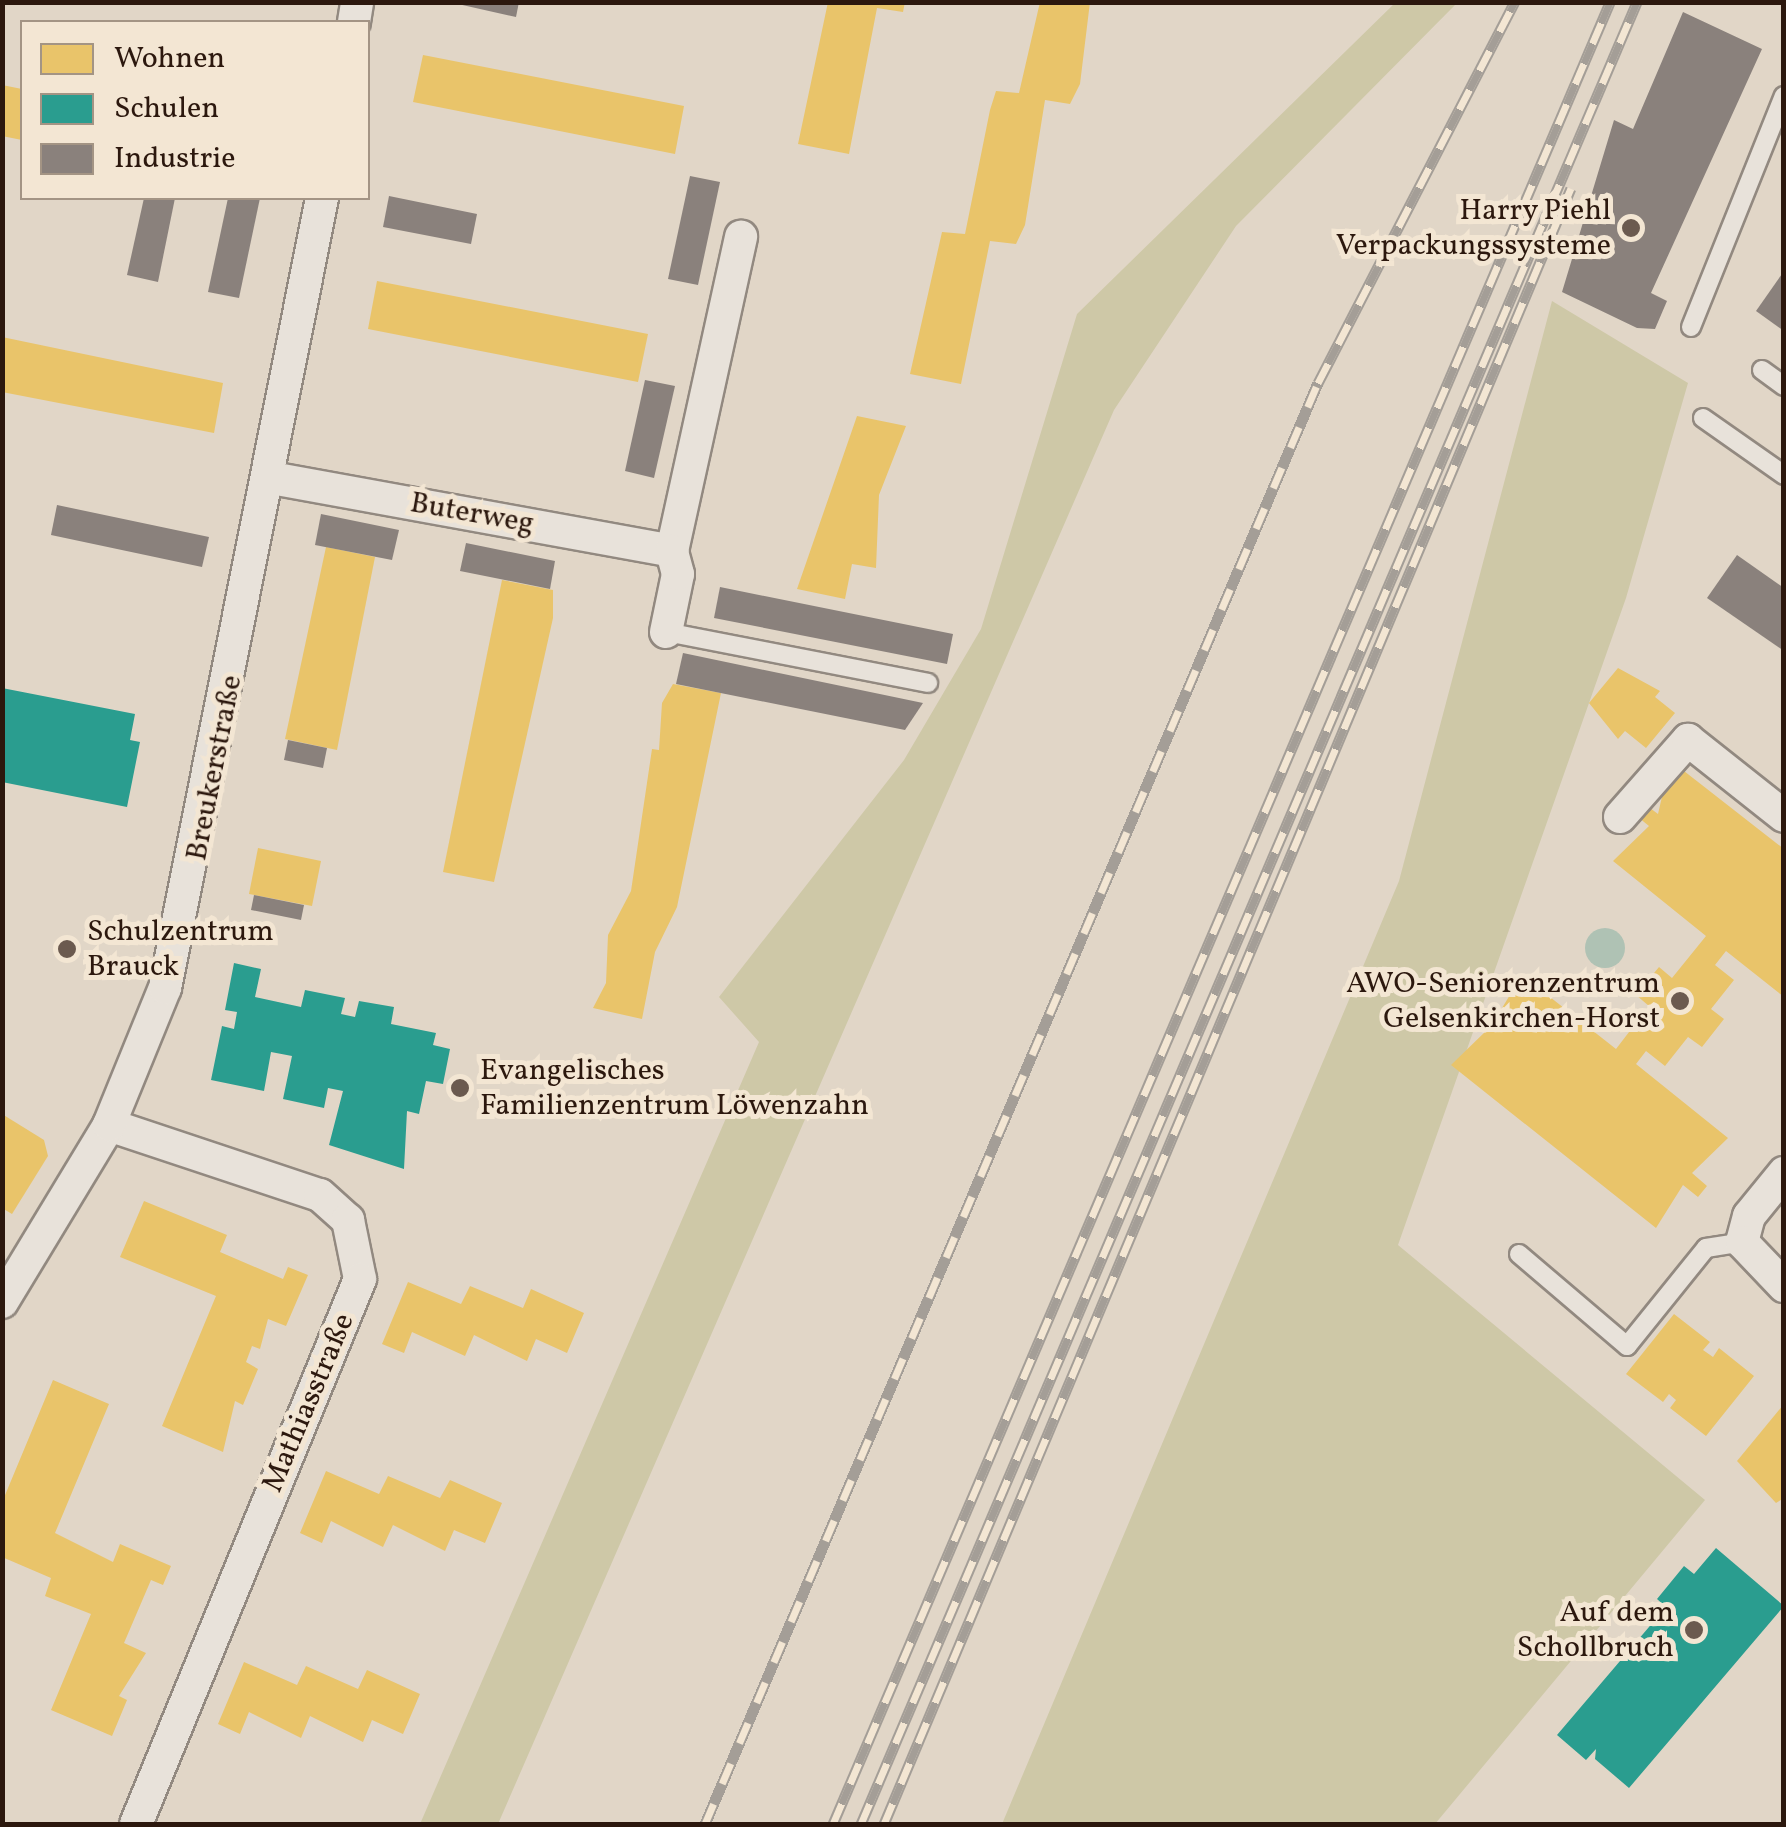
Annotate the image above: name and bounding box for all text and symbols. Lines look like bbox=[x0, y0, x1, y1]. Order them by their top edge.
legend bbox=[20, 20, 370, 200]
text: Wohnen bbox=[114, 38, 225, 80]
text: Schulen bbox=[114, 88, 219, 130]
text: Industrie bbox=[114, 138, 236, 180]
place label: Harry Piehl Verpackungssysteme bbox=[1336, 193, 1611, 264]
marker: Harry Piehl Verpackungssysteme bbox=[1620, 217, 1642, 239]
street label: Buterweg bbox=[407, 485, 537, 543]
street label: Breukerstraße bbox=[179, 672, 251, 864]
place label: Schulzentrum Brauck bbox=[87, 914, 274, 984]
marker: Schulzentrum Brauck bbox=[56, 938, 78, 960]
place label: AWO-Seniorenzentrum Gelsenkirchen-Horst bbox=[1346, 966, 1660, 1036]
marker: AWO-Seniorenzentrum Gelsenkirchen-Horst bbox=[1669, 990, 1691, 1012]
place label: Evangelisches Familienzentrum Löwenzahn bbox=[480, 1053, 869, 1124]
marker: Evangelisches Familienzentrum Löwenzahn bbox=[449, 1077, 471, 1099]
street label: Mathiasstraße bbox=[255, 1308, 363, 1498]
place label: Auf dem Schollbruch bbox=[1517, 1595, 1674, 1666]
marker: Auf dem Schollbruch bbox=[1683, 1619, 1705, 1641]

